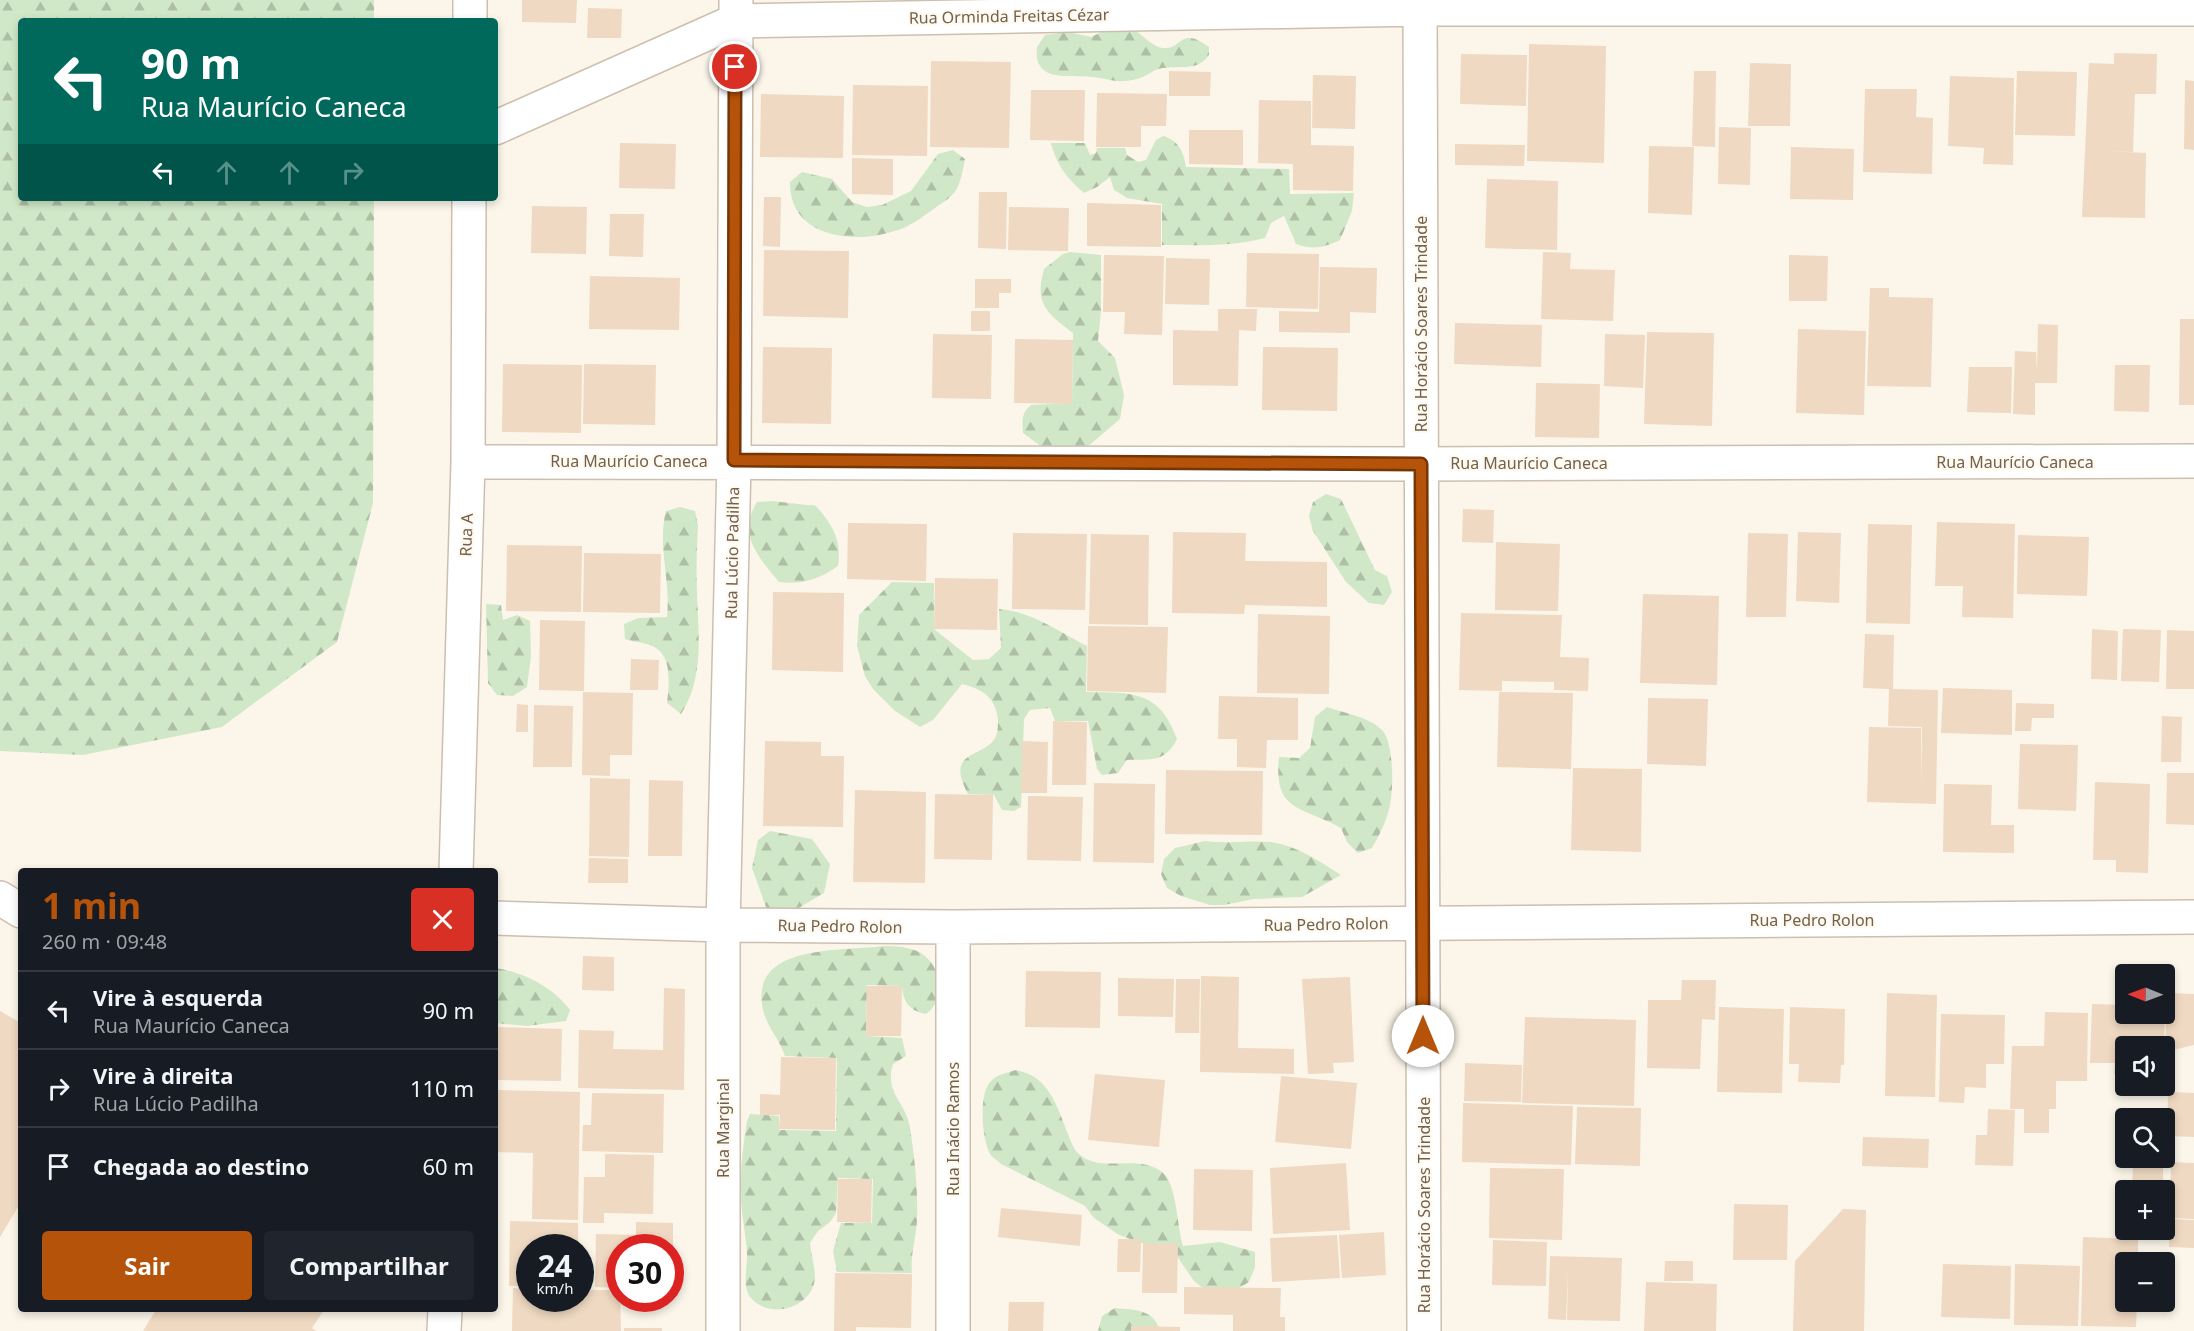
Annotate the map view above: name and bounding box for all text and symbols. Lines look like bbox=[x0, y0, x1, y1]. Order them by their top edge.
street label: Rua Orminda Freitas Cézar bbox=[909, 3, 1110, 29]
text: 90 m bbox=[141, 34, 241, 91]
pin bbox=[709, 41, 760, 92]
icon: left bbox=[42, 42, 120, 120]
icon: arrive bbox=[718, 50, 751, 83]
text: Rua Maurício Caneca bbox=[141, 88, 407, 125]
icon: left bbox=[147, 156, 180, 189]
icon: ahead bbox=[210, 156, 243, 189]
icon: ahead bbox=[273, 156, 306, 189]
icon: right bbox=[336, 156, 369, 189]
street label: Rua Horácio Soares Trindade bbox=[1410, 216, 1432, 432]
street label: Rua Maurício Caneca bbox=[550, 450, 708, 472]
street label: Rua Maurício Caneca bbox=[1936, 451, 2094, 473]
street label: Rua Maurício Caneca bbox=[1450, 452, 1608, 474]
street label: Rua Lúcio Padilha bbox=[720, 487, 744, 619]
street label: Rua A bbox=[454, 512, 478, 557]
text: 1 min bbox=[42, 881, 141, 930]
button: close bbox=[411, 888, 474, 951]
street label: Rua Pedro Rolon bbox=[1750, 909, 1874, 931]
street label: Rua Pedro Rolon bbox=[1263, 912, 1389, 936]
street label: Rua Pedro Rolon bbox=[777, 914, 903, 938]
text: 260 m · 09:48 bbox=[42, 928, 167, 955]
north arrow bbox=[2115, 964, 2175, 1024]
map controls bbox=[2115, 964, 2175, 1312]
text: Vire à esquerda bbox=[93, 982, 263, 1012]
icon: left bbox=[42, 994, 75, 1027]
text: 90 m bbox=[423, 995, 474, 1025]
position arrow bbox=[1391, 1004, 1455, 1068]
text: Rua Maurício Caneca bbox=[93, 1012, 290, 1039]
button: sound bbox=[2115, 1036, 2175, 1096]
text: Vire à direita bbox=[93, 1060, 233, 1090]
street label: Rua Inácio Ramos bbox=[942, 1062, 964, 1196]
icon: right bbox=[42, 1072, 75, 1105]
text: 110 m bbox=[410, 1073, 474, 1103]
street label: Rua Marginal bbox=[712, 1078, 734, 1178]
text: Rua Lúcio Padilha bbox=[93, 1090, 259, 1117]
street label: Rua Horácio Soares Trindade bbox=[1413, 1097, 1435, 1313]
button: search bbox=[2115, 1108, 2175, 1168]
icon: arrive bbox=[42, 1150, 75, 1183]
text: Chegada ao destino bbox=[93, 1151, 309, 1181]
text: 60 m bbox=[423, 1151, 474, 1181]
button: + bbox=[2115, 1180, 2175, 1240]
button: Sair bbox=[42, 1231, 252, 1300]
button: Compartilhar bbox=[264, 1231, 474, 1300]
speed limit sign: 30 bbox=[606, 1234, 684, 1312]
text: 24 bbox=[538, 1245, 572, 1286]
button: − bbox=[2115, 1252, 2175, 1312]
text: km/h bbox=[537, 1278, 573, 1298]

